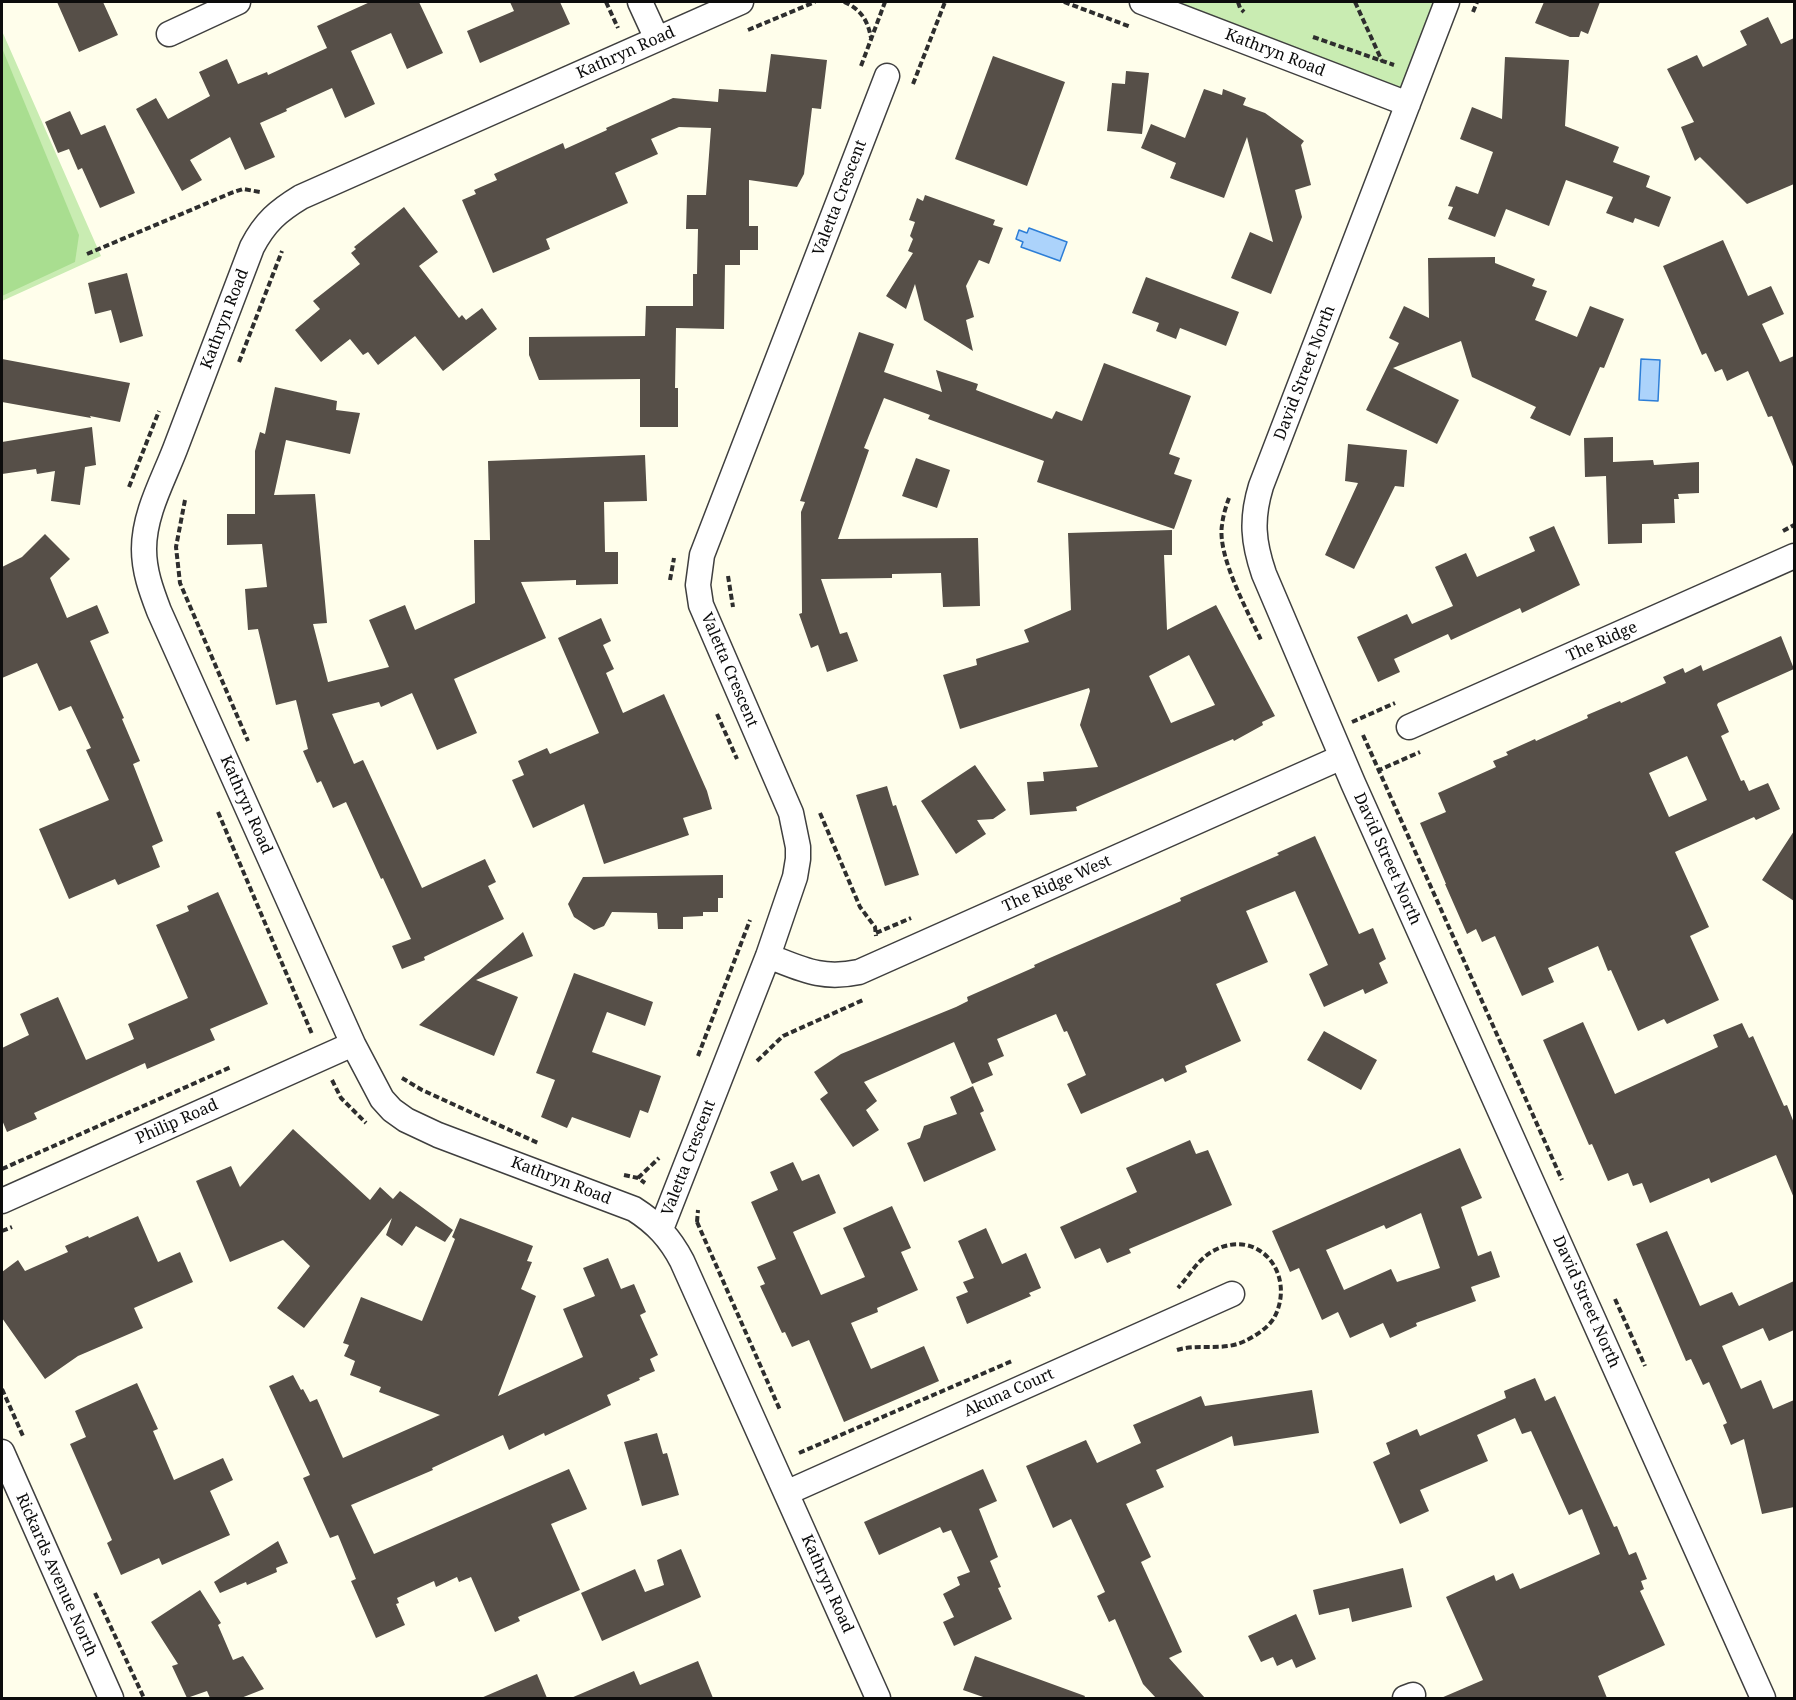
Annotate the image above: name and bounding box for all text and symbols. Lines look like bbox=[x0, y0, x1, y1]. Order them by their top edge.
street label: Kathryn Road bbox=[574, 23, 678, 83]
street label: Kathryn Road bbox=[1222, 25, 1328, 81]
street label: Valetta Crescent bbox=[809, 137, 871, 259]
street label: Kathryn Road bbox=[197, 266, 253, 372]
street label: David Street North bbox=[1270, 303, 1340, 443]
street label: Valetta Crescent bbox=[696, 610, 762, 730]
street label: The Ridge bbox=[1564, 618, 1640, 666]
street label: Kathryn Road bbox=[216, 753, 276, 857]
street label: David Street North bbox=[1349, 790, 1425, 928]
street label: The Ridge West bbox=[1000, 852, 1114, 916]
street label: Philip Road bbox=[133, 1095, 221, 1149]
street label: Valetta Crescent bbox=[658, 1097, 720, 1219]
street label: Kathryn Road bbox=[508, 1153, 614, 1209]
street label: David Street North bbox=[1548, 1233, 1624, 1371]
street label: Akuna Court bbox=[961, 1365, 1057, 1421]
street label: Rickards Avenue North bbox=[11, 1490, 101, 1660]
street label: Kathryn Road bbox=[797, 1532, 857, 1636]

